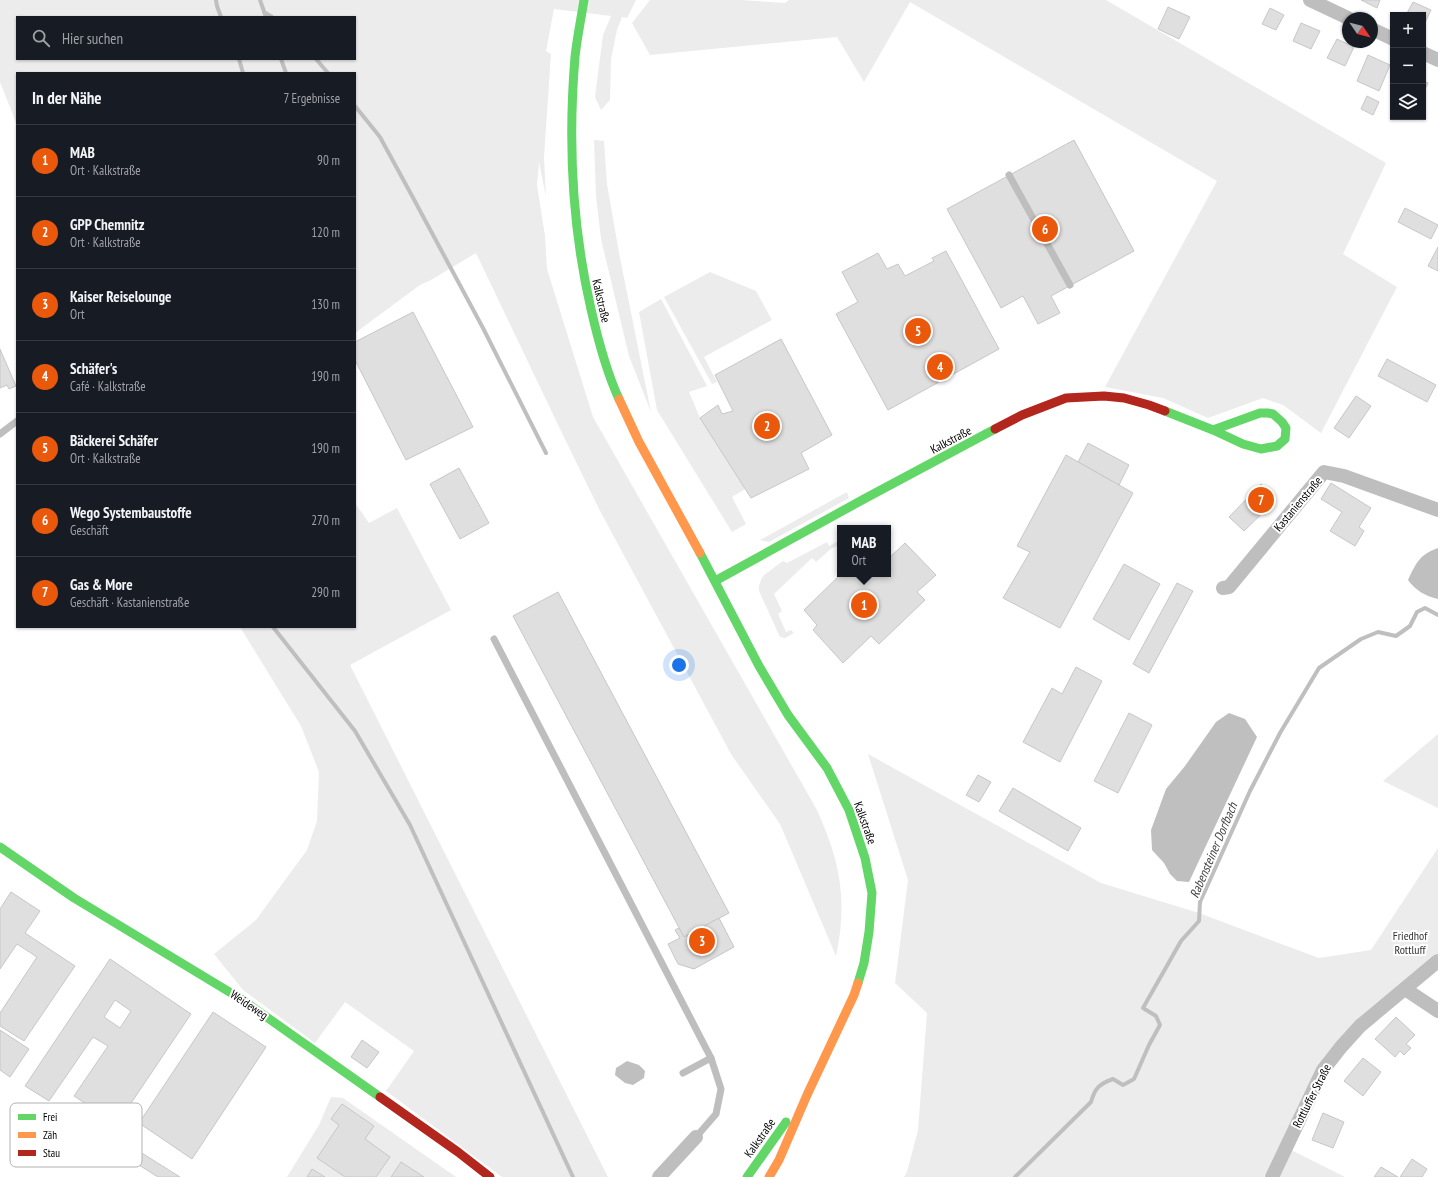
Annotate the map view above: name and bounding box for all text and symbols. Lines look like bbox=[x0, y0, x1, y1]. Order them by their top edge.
north arrow bbox=[1342, 12, 1378, 48]
map controls bbox=[1390, 12, 1426, 120]
button: + bbox=[1390, 12, 1426, 48]
search box bbox=[16, 16, 356, 60]
icon: search bbox=[30, 27, 52, 49]
text: Hier suchen bbox=[62, 29, 123, 48]
button: − bbox=[1390, 48, 1426, 84]
button: layers bbox=[1390, 84, 1426, 120]
text: In der Nähe bbox=[32, 87, 102, 109]
text: 7 Ergebnisse bbox=[284, 90, 340, 107]
text: MAB bbox=[70, 143, 95, 162]
text: 1 bbox=[42, 152, 48, 169]
text: 90 m bbox=[317, 152, 340, 169]
text: Ort · Kalkstraße bbox=[70, 162, 141, 179]
pin: 6 bbox=[1032, 214, 1058, 244]
text: GPP Chemnitz bbox=[70, 215, 144, 234]
text: 2 bbox=[42, 224, 48, 241]
text: 120 m bbox=[311, 224, 340, 241]
text: Ort · Kalkstraße bbox=[70, 234, 141, 251]
street label: Kalkstraße bbox=[589, 278, 614, 324]
text: Kaiser Reiselounge bbox=[70, 287, 172, 306]
text: 3 bbox=[42, 296, 48, 313]
text: 130 m bbox=[311, 296, 340, 313]
text: Ort bbox=[70, 306, 85, 323]
pin: 5 bbox=[905, 316, 931, 346]
pin: 4 bbox=[927, 352, 953, 382]
text: Schäfer's bbox=[70, 359, 117, 378]
text: 4 bbox=[42, 368, 48, 385]
text: 190 m bbox=[311, 368, 340, 385]
text: Café · Kalkstraße bbox=[70, 378, 146, 395]
pin: 2 bbox=[754, 411, 780, 441]
street label: Kalkstraße bbox=[928, 423, 974, 457]
text: Bäckerei Schäfer bbox=[70, 431, 158, 450]
text: 5 bbox=[42, 440, 48, 457]
text: 190 m bbox=[311, 440, 340, 457]
text: Ort · Kalkstraße bbox=[70, 450, 141, 467]
street label: Kastanienstraße bbox=[1270, 473, 1325, 534]
pin: 7 bbox=[1248, 485, 1274, 515]
text: Wego Systembaustoffe bbox=[70, 503, 192, 522]
text: 6 bbox=[42, 512, 48, 529]
text: 270 m bbox=[311, 512, 340, 529]
text: Geschäft bbox=[70, 522, 108, 539]
popup bbox=[837, 525, 891, 577]
text: MAB bbox=[852, 533, 876, 552]
text: Ort bbox=[852, 552, 866, 569]
text: Gas & More bbox=[70, 575, 133, 594]
text: 7 bbox=[42, 584, 48, 601]
text: 290 m bbox=[311, 584, 340, 601]
pin: 1 bbox=[851, 590, 877, 620]
text: Geschäft · Kastanienstraße bbox=[70, 594, 189, 611]
your location bbox=[669, 655, 689, 675]
water label: Rabensteiner Dorfbach bbox=[1186, 799, 1242, 901]
street label: Kalkstraße bbox=[851, 800, 880, 846]
pin: 3 bbox=[689, 926, 715, 956]
park label: Friedhof Rottluff bbox=[1393, 928, 1428, 957]
street label: Weideweg bbox=[228, 987, 271, 1023]
street label: Rottluffer Straße bbox=[1289, 1061, 1334, 1130]
legend bbox=[10, 1103, 142, 1167]
text: Frei bbox=[43, 1110, 58, 1124]
street label: Kalkstraße bbox=[741, 1115, 778, 1160]
text: Zäh bbox=[43, 1128, 57, 1142]
text: Stau bbox=[43, 1146, 60, 1160]

